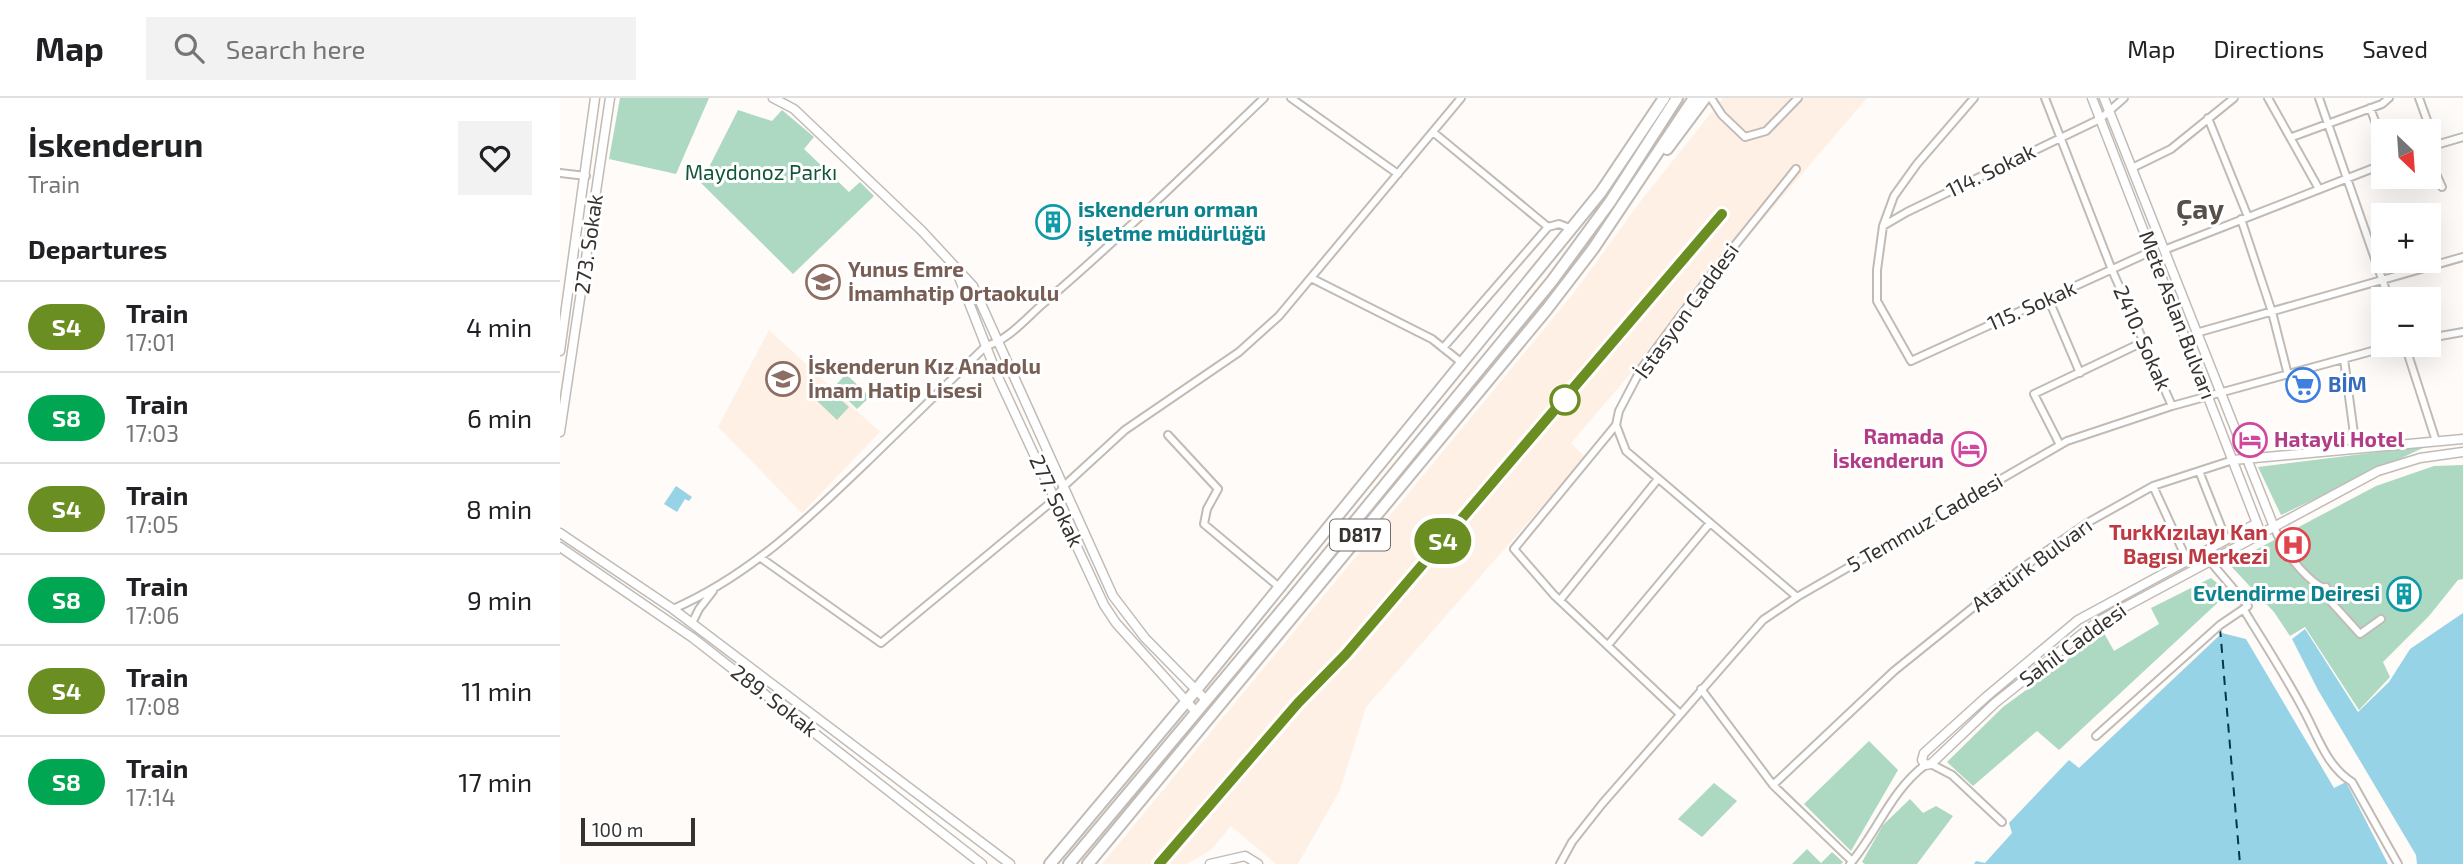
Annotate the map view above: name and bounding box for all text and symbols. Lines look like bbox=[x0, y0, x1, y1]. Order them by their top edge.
search box bbox=[146, 17, 636, 80]
text: Map bbox=[35, 28, 104, 68]
icon: search bbox=[170, 29, 208, 67]
text: Search here bbox=[226, 33, 365, 64]
text: Map bbox=[2127, 34, 2175, 63]
text: Directions bbox=[2213, 34, 2324, 63]
text: Saved bbox=[2362, 34, 2428, 63]
north arrow bbox=[2371, 119, 2441, 189]
map controls bbox=[2371, 119, 2441, 357]
button: heart bbox=[458, 121, 532, 195]
text: İskenderun bbox=[28, 124, 203, 164]
street label: 114. Sokak bbox=[1942, 137, 2039, 202]
park label: Maydonoz Parkı bbox=[685, 159, 837, 184]
text: Train bbox=[28, 170, 80, 198]
district label: Çay bbox=[2176, 191, 2224, 226]
street label: 273. Sokak bbox=[568, 192, 607, 295]
place label: iskenderun orman işletme müdürlüğü bbox=[1078, 196, 1266, 247]
building icon: iskenderun orman işletme müdürlüğü bbox=[1034, 203, 1072, 241]
button: + bbox=[2371, 203, 2441, 273]
street label: Mete Aslan Bulvarı bbox=[2135, 227, 2222, 402]
text: Departures bbox=[28, 233, 167, 264]
street label: İstasyon Caddesi bbox=[1628, 238, 1743, 383]
place label: Yunus Emre İmamhatip Ortaokulu bbox=[848, 256, 1059, 305]
school or university icon: Yunus Emre İmamhatip Ortaokulu bbox=[804, 263, 842, 301]
street label: 115. Sokak bbox=[1983, 274, 2080, 335]
street label: 2410. Sokak bbox=[2109, 281, 2178, 394]
button: − bbox=[2371, 287, 2441, 357]
text: Train bbox=[126, 297, 188, 328]
text: 4 min bbox=[466, 311, 532, 342]
text: S4 bbox=[52, 312, 81, 341]
text: 17:01 bbox=[126, 328, 175, 356]
place label: İskenderun Kız Anadolu İmam Hatip Lisesi bbox=[808, 353, 1041, 402]
school or university icon: İskenderun Kız Anadolu İmam Hatip Lisesi bbox=[764, 360, 802, 398]
supermarket icon: BİM bbox=[2284, 366, 2322, 404]
place label: BİM bbox=[2328, 371, 2367, 396]
unlabelled marker bbox=[1550, 385, 1580, 415]
text: Train bbox=[126, 388, 188, 419]
text: 6 min bbox=[467, 402, 532, 433]
text: S8 bbox=[52, 403, 81, 432]
text: 17:03 bbox=[126, 419, 179, 447]
hotel icon: Hatayli Hotel bbox=[2231, 421, 2269, 459]
place label: Ramada İskenderun bbox=[1832, 423, 1944, 472]
place label: Hatayli Hotel bbox=[2274, 426, 2404, 452]
hotel icon: Ramada İskenderun bbox=[1950, 430, 1988, 468]
street label: 277. Sokak bbox=[1025, 450, 1090, 551]
street label: 5 Temmuz Caddesi bbox=[1842, 467, 2006, 576]
text: Train bbox=[126, 479, 188, 510]
text: 8 min bbox=[466, 493, 532, 524]
text: S4 bbox=[52, 494, 81, 523]
text: 17:05 bbox=[126, 510, 179, 538]
street label: Atatürk Bulvarı bbox=[1966, 512, 2096, 616]
line badge: S4 bbox=[1412, 518, 1474, 564]
place label: TurkKızılayı Kan Bagısı Merkezi bbox=[2109, 519, 2268, 568]
road number: D817 bbox=[1330, 520, 1390, 550]
text: S4 bbox=[1428, 526, 1458, 555]
hospital icon: TurkKızılayı Kan Bagısı Merkezi bbox=[2274, 526, 2312, 564]
text: Train bbox=[126, 570, 188, 601]
building icon: Evlendirme Deiresi bbox=[2385, 575, 2423, 613]
place label: Evlendirme Deiresi bbox=[2193, 580, 2380, 605]
text: 9 min bbox=[467, 584, 532, 615]
text: S8 bbox=[52, 585, 81, 614]
street label: Sahil Caddesi bbox=[2014, 597, 2130, 691]
text: 17:06 bbox=[126, 601, 179, 629]
street label: 289. Sokak bbox=[727, 658, 823, 741]
text: Train bbox=[126, 661, 188, 692]
text: 11 min bbox=[461, 675, 532, 706]
text: S4 bbox=[52, 676, 81, 705]
text: 17:08 bbox=[126, 692, 180, 720]
text: Train bbox=[126, 752, 188, 783]
text: 17 min bbox=[458, 766, 532, 797]
text: S8 bbox=[52, 767, 81, 796]
text: 17:14 bbox=[126, 783, 176, 811]
scale bar bbox=[581, 815, 695, 847]
text: 100 m bbox=[592, 818, 643, 841]

